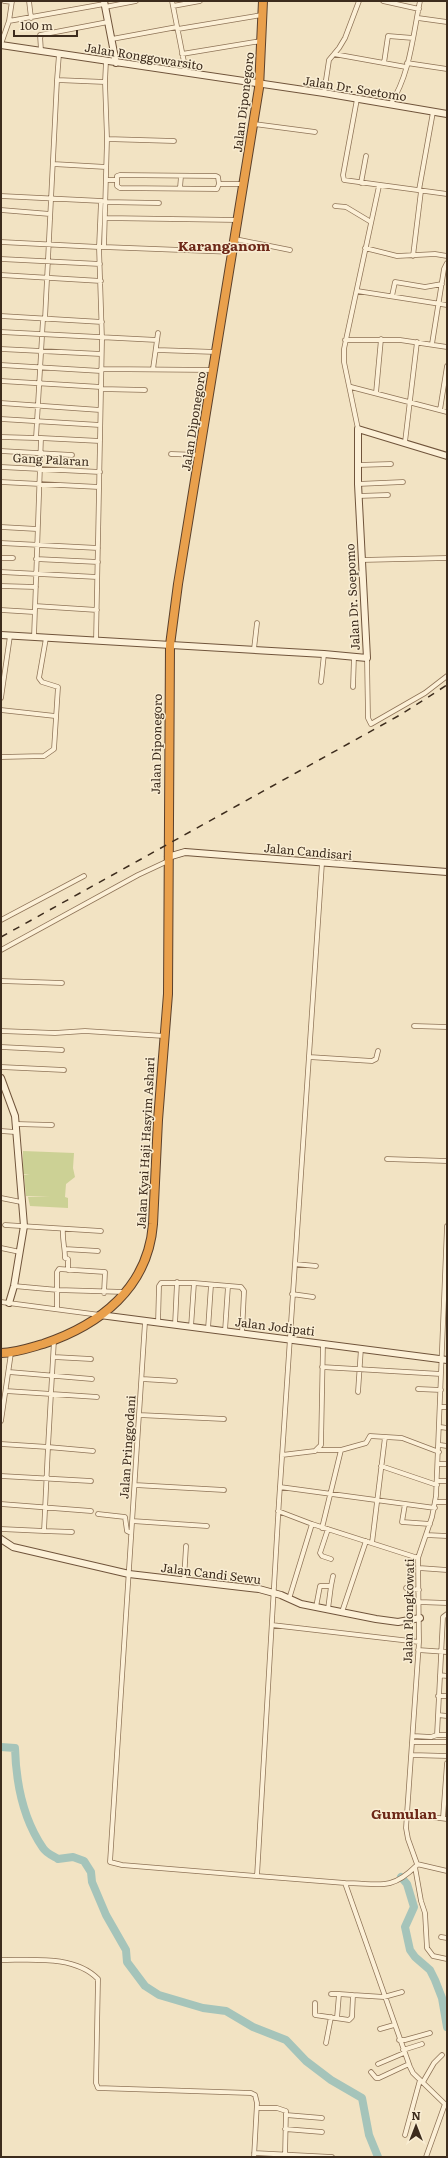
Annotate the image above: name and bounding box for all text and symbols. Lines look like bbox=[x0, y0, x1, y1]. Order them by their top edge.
scale bar bbox=[14, 12, 77, 38]
text: 100 m bbox=[20, 16, 53, 34]
street label: Jalan Ronggowarsito bbox=[83, 38, 205, 74]
street label: Jalan Diponegoro bbox=[228, 51, 258, 153]
street label: Jalan Dr. Soetomo bbox=[302, 71, 408, 105]
district label: Karanganom bbox=[178, 235, 270, 255]
street label: Jalan Diponegoro bbox=[176, 370, 210, 472]
street label: Gang Palaran bbox=[12, 448, 90, 470]
street label: Jalan Dr. Soepomo bbox=[340, 543, 364, 651]
street label: Jalan Diponegoro bbox=[146, 693, 166, 795]
street label: Jalan Candisari bbox=[263, 838, 353, 864]
street label: Jalan Kyai Haji Hasyim Ashari bbox=[132, 1056, 158, 1230]
street label: Jalan Jodipati bbox=[234, 1312, 316, 1340]
street label: Jalan Pringgodani bbox=[114, 1394, 140, 1500]
street label: Jalan Candi Sewu bbox=[160, 1558, 263, 1588]
street label: Jalan Plongkowati bbox=[398, 1558, 418, 1664]
district label: Gumulan bbox=[371, 1803, 437, 1823]
north arrow bbox=[396, 2106, 436, 2146]
text: N bbox=[411, 2107, 421, 2123]

